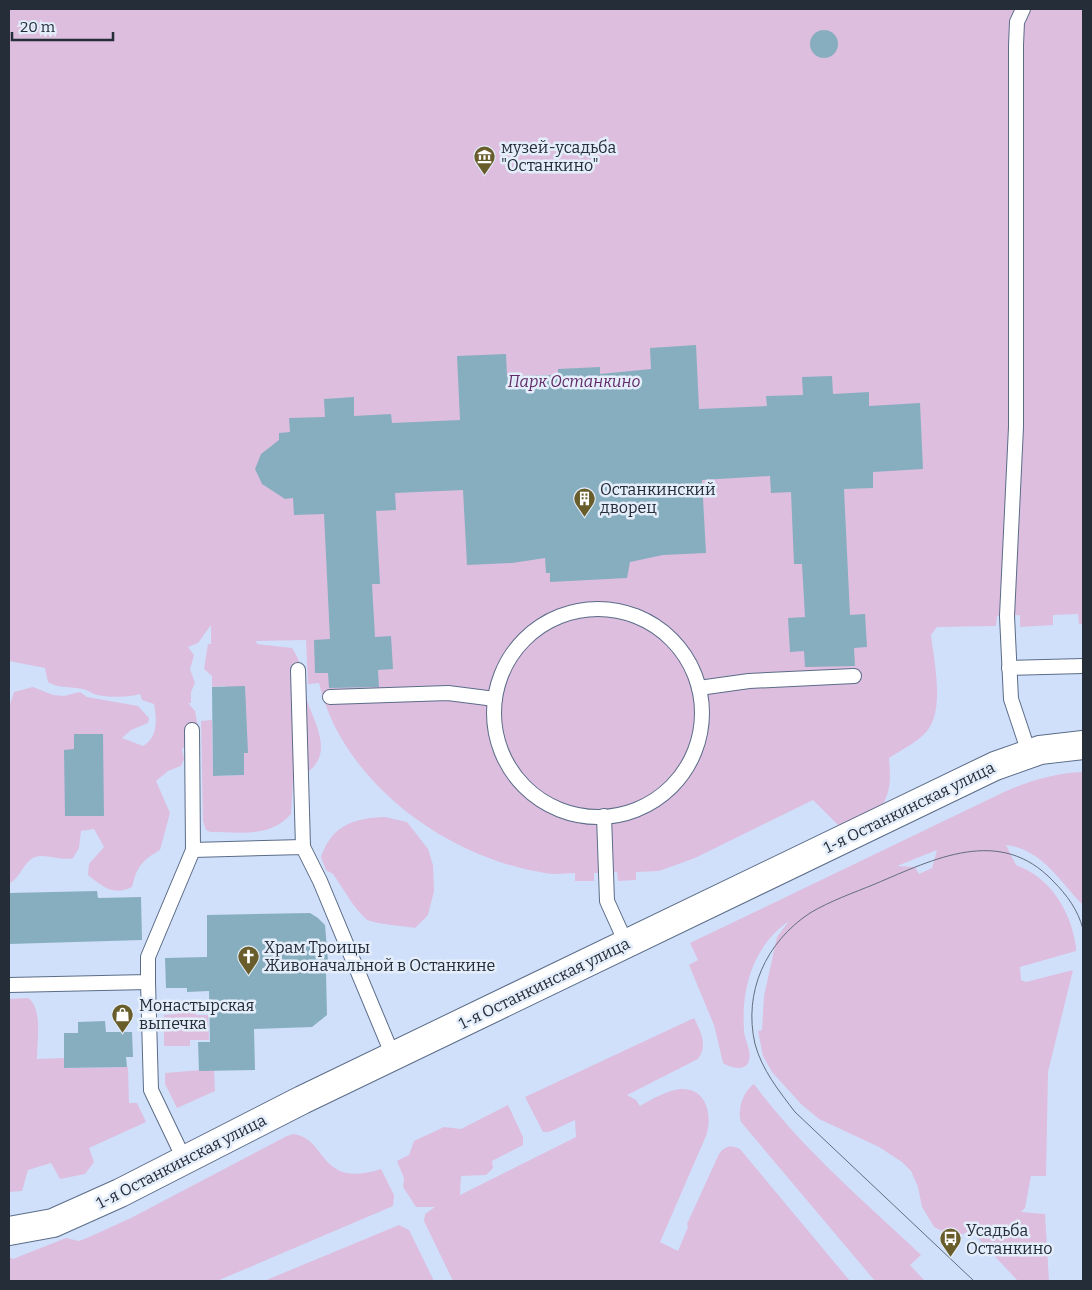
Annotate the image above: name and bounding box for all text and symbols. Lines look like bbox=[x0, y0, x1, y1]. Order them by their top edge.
scale bar bbox=[12, 10, 114, 42]
text: 20 m bbox=[20, 18, 56, 36]
place label: музей-усадьба "Останкино" bbox=[501, 138, 616, 175]
museum icon: музей-усадьба "Останкино" bbox=[473, 144, 497, 175]
park label: Парк Останкино bbox=[508, 372, 640, 391]
place label: Останкинский дворец bbox=[600, 480, 716, 517]
building icon: Останкинский дворец bbox=[572, 486, 596, 517]
street label: 1-я Останкинская улица bbox=[821, 758, 998, 857]
street label: 1-я Останкинская улица bbox=[456, 934, 633, 1033]
place label: Храм Троицы Живоначальной в Останкине bbox=[264, 938, 495, 975]
church icon: Храм Троицы Живоначальной в Останкине bbox=[236, 944, 260, 975]
place label: Монастырская выпечка bbox=[139, 996, 255, 1033]
shop icon: Монастырская выпечка bbox=[111, 1002, 135, 1033]
street label: 1-я Останкинская улица bbox=[93, 1110, 269, 1213]
place label: Усадьба Останкино bbox=[966, 1221, 1052, 1258]
bus stop icon: Усадьба Останкино bbox=[938, 1227, 962, 1258]

